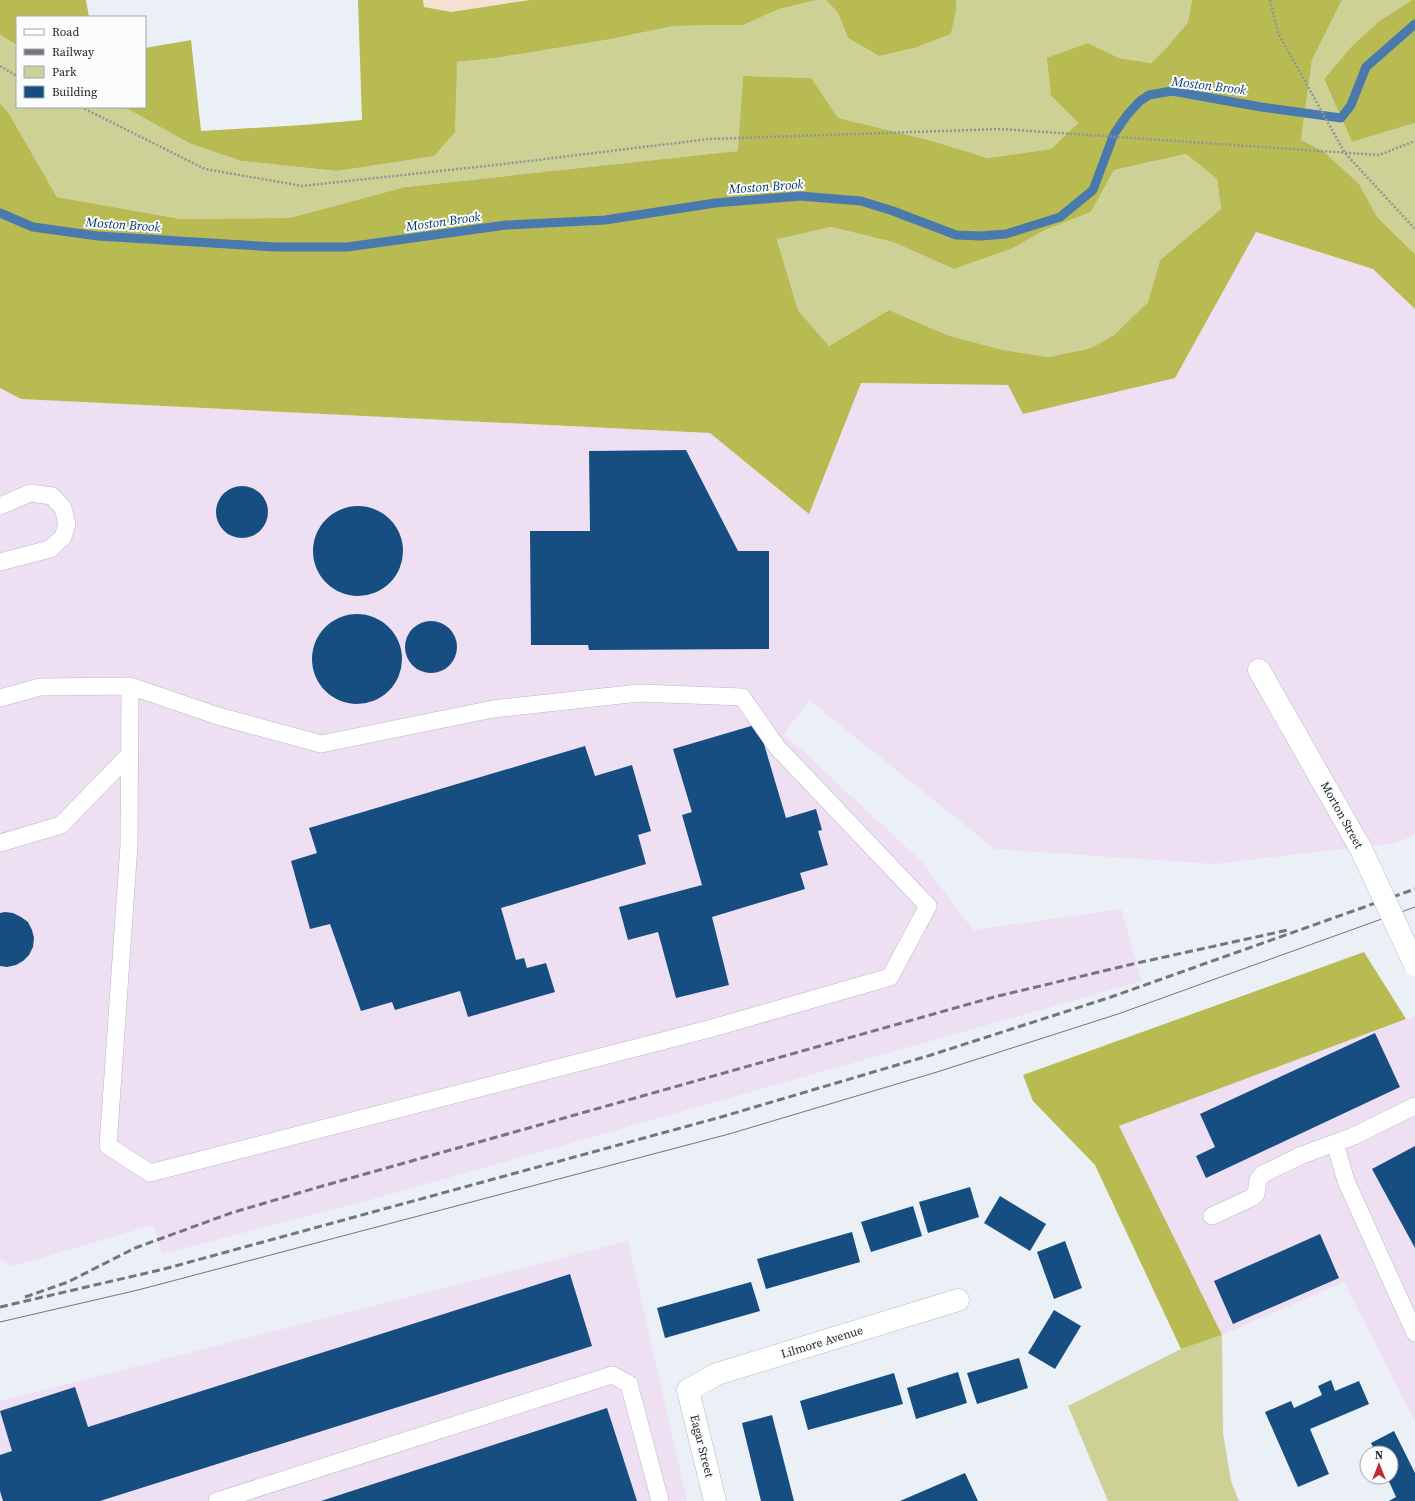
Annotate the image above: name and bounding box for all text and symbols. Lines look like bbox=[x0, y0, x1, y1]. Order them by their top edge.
legend bbox=[16, 16, 146, 108]
text: Road bbox=[52, 24, 79, 40]
text: Railway bbox=[52, 44, 95, 60]
text: Park bbox=[52, 64, 77, 80]
water label: Moston Brook bbox=[1170, 72, 1248, 99]
text: Building bbox=[52, 84, 97, 100]
water label: Moston Brook bbox=[727, 175, 805, 198]
water label: Moston Brook bbox=[404, 208, 482, 235]
water label: Moston Brook bbox=[84, 213, 162, 236]
street label: Morton Street bbox=[1317, 779, 1367, 851]
street label: Lilmore Avenue bbox=[779, 1322, 865, 1362]
street label: Eagar Street bbox=[686, 1413, 718, 1479]
north arrow bbox=[1359, 1445, 1399, 1485]
text: N bbox=[1375, 1448, 1383, 1463]

